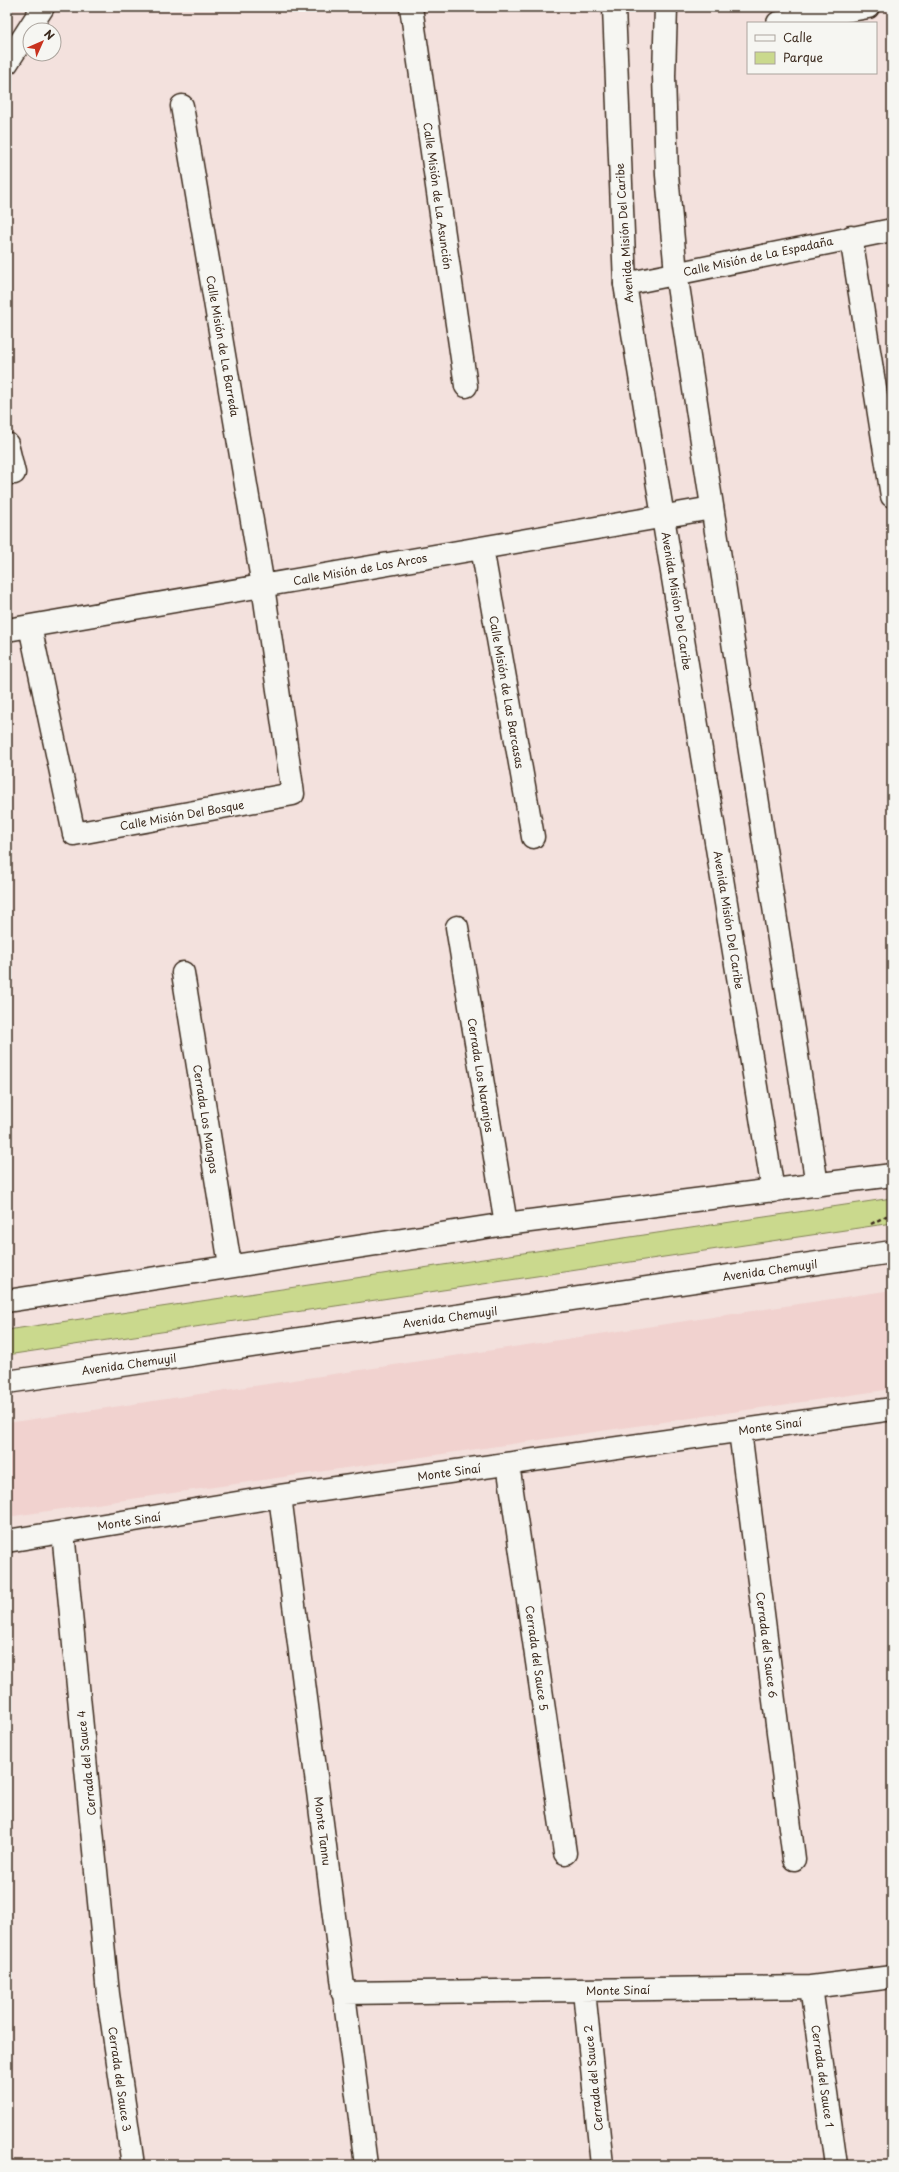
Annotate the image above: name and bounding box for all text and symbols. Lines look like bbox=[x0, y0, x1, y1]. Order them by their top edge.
north arrow bbox=[22, 22, 62, 62]
legend bbox=[747, 22, 877, 74]
text: N bbox=[40, 25, 59, 44]
text: Calle bbox=[783, 28, 813, 46]
text: Parque bbox=[783, 48, 823, 66]
street label: Calle Misión de La Asunción bbox=[419, 121, 457, 271]
street label: Avenida Misión Del Caribe bbox=[611, 163, 637, 303]
street label: Calle Misión de La Espadaña bbox=[681, 232, 835, 280]
street label: Calle Misión de La Barreda bbox=[202, 274, 244, 418]
street label: Avenida Misión Del Caribe bbox=[658, 531, 696, 671]
street label: Calle Misión de Los Arcos bbox=[292, 549, 428, 589]
street label: Calle Misión de Las Barcasas bbox=[485, 614, 529, 770]
street label: Calle Misión Del Bosque bbox=[119, 796, 245, 834]
street label: Avenida Misión Del Caribe bbox=[710, 850, 748, 990]
street label: Cerrada Los Naranjos bbox=[464, 1017, 498, 1133]
street label: Cerrada Los Mangos bbox=[189, 1063, 223, 1175]
street label: Avenida Chemuyil bbox=[722, 1255, 818, 1285]
street label: Avenida Chemuyil bbox=[402, 1302, 498, 1332]
street label: Avenida Chemuyil bbox=[81, 1349, 177, 1379]
street label: Monte Sinaí bbox=[737, 1413, 803, 1439]
street label: Monte Sinaí bbox=[416, 1459, 482, 1485]
street label: Monte Sinaí bbox=[96, 1508, 162, 1534]
street label: Cerrada del Sauce 6 bbox=[752, 1591, 782, 1699]
street label: Cerrada del Sauce 5 bbox=[521, 1604, 553, 1712]
street label: Cerrada del Sauce 4 bbox=[72, 1710, 100, 1816]
street label: Monte Tannu bbox=[310, 1795, 336, 1867]
street label: Monte Sinaí bbox=[586, 1981, 651, 1999]
street label: Cerrada del Sauce 2 bbox=[579, 2024, 607, 2132]
street label: Cerrada del Sauce 1 bbox=[807, 2024, 839, 2128]
street label: Cerrada del Sauce 3 bbox=[104, 2025, 136, 2133]

